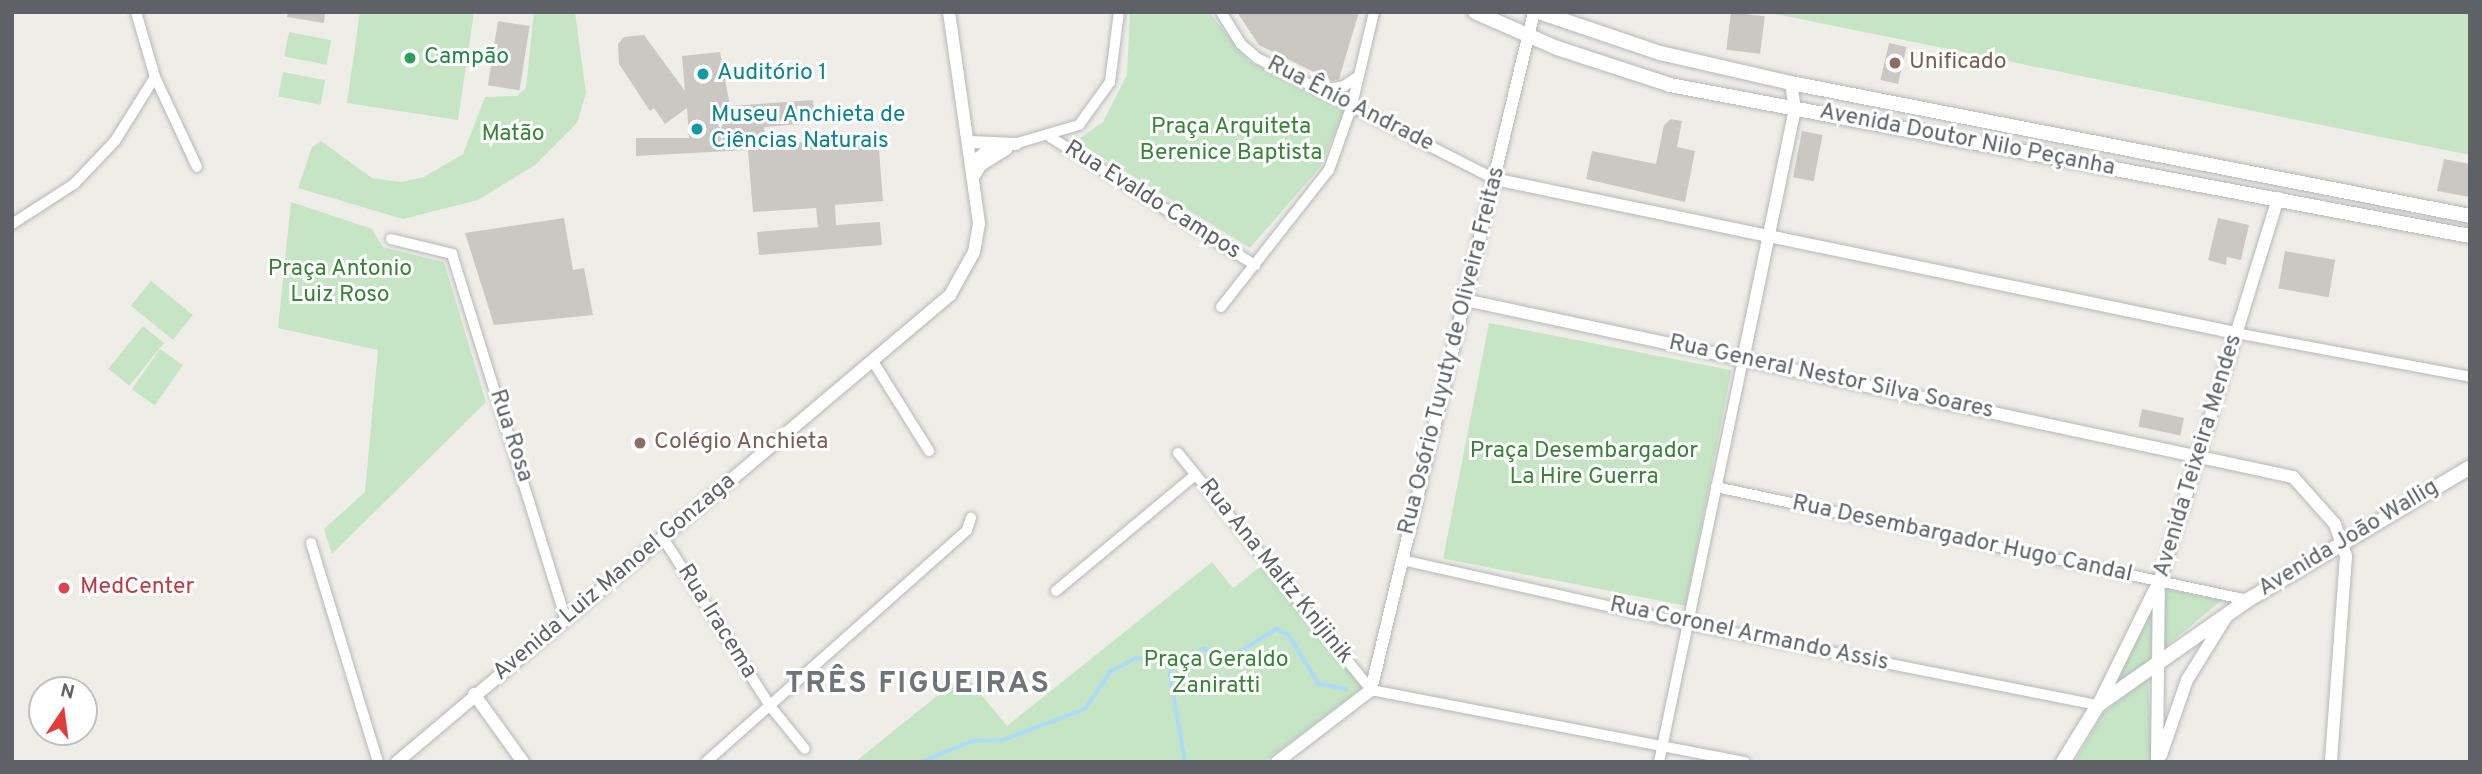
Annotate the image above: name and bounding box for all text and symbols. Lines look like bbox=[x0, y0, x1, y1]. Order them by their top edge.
place label: Campão bbox=[424, 44, 509, 72]
place label: Unificado bbox=[1909, 49, 2007, 77]
marker: Campão bbox=[402, 50, 418, 66]
street label: Rua Ênio Andrade bbox=[1262, 51, 1438, 159]
marker: Unificado bbox=[1887, 55, 1903, 71]
place label: Auditório 1 bbox=[717, 60, 827, 88]
marker: Auditório 1 bbox=[695, 66, 711, 82]
street label: Avenida Doutor Nilo Peçanha bbox=[1817, 99, 2117, 183]
place label: Museu Anchieta de Ciências Naturais bbox=[711, 102, 906, 156]
park label: Praça Arquiteta Berenice Baptista bbox=[1140, 114, 1322, 168]
park label: Matão bbox=[482, 121, 544, 149]
marker: Museu Anchieta de Ciências Naturais bbox=[689, 121, 705, 137]
street label: Rua Evaldo Campos bbox=[1059, 136, 1245, 266]
street label: Rua Osório Tuyuty de Oliveira Freitas bbox=[1394, 164, 1512, 538]
park label: Praça Antonio Luiz Roso bbox=[267, 256, 413, 310]
street label: Rua General Nestor Silva Soares bbox=[1666, 330, 1996, 426]
street label: Avenida Teixeira Mendes bbox=[2149, 331, 2249, 581]
street label: Rua Rosa bbox=[482, 386, 538, 486]
place label: Colégio Anchieta bbox=[654, 429, 829, 457]
marker: Colégio Anchieta bbox=[632, 435, 648, 451]
park label: Praça Desembargador La Hire Guerra bbox=[1470, 438, 1698, 492]
street label: Avenida Luiz Manoel Gonzaga bbox=[488, 468, 742, 688]
street label: Rua Ana Maltz Knijinik bbox=[1192, 474, 1358, 670]
street label: Avenida João Wallig bbox=[2254, 474, 2444, 604]
street label: Rua Desembargador Hugo Candal bbox=[1789, 490, 2135, 590]
street label: Rua Iracema bbox=[670, 560, 762, 684]
place label: MedCenter bbox=[80, 574, 194, 602]
marker: MedCenter bbox=[54, 578, 74, 598]
street label: Rua Coronel Armando Assis bbox=[1606, 592, 1892, 678]
park label: Praça Geraldo Zaniratti bbox=[1144, 647, 1288, 701]
district label: TRÊS FIGUEIRAS bbox=[787, 667, 1049, 703]
north arrow bbox=[28, 676, 98, 746]
text: N bbox=[58, 679, 77, 706]

